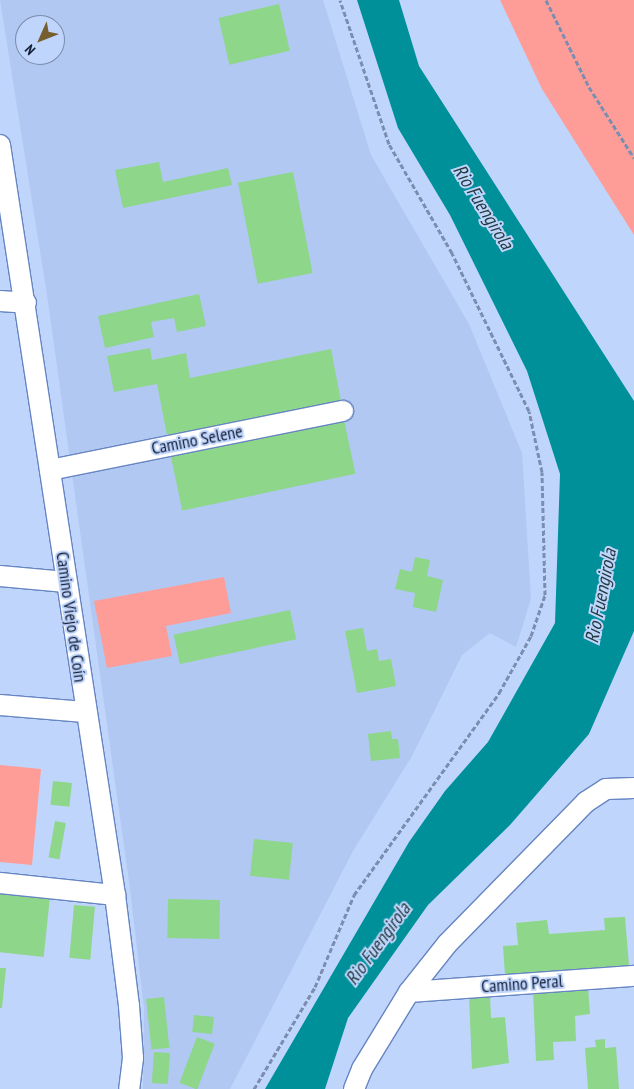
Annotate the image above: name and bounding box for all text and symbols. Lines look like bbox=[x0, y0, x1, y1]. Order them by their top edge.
north arrow bbox=[15, 15, 65, 65]
text: N bbox=[21, 41, 39, 59]
water label: Rio Fuengirola bbox=[448, 160, 518, 254]
street label: Camino Selene bbox=[150, 421, 244, 459]
water label: Rio Fuengirola bbox=[581, 547, 621, 645]
street label: Camino Viejo de Coín bbox=[51, 550, 91, 684]
water label: Rio Fuengirola bbox=[341, 899, 415, 989]
street label: Camino Peral bbox=[481, 970, 563, 998]

